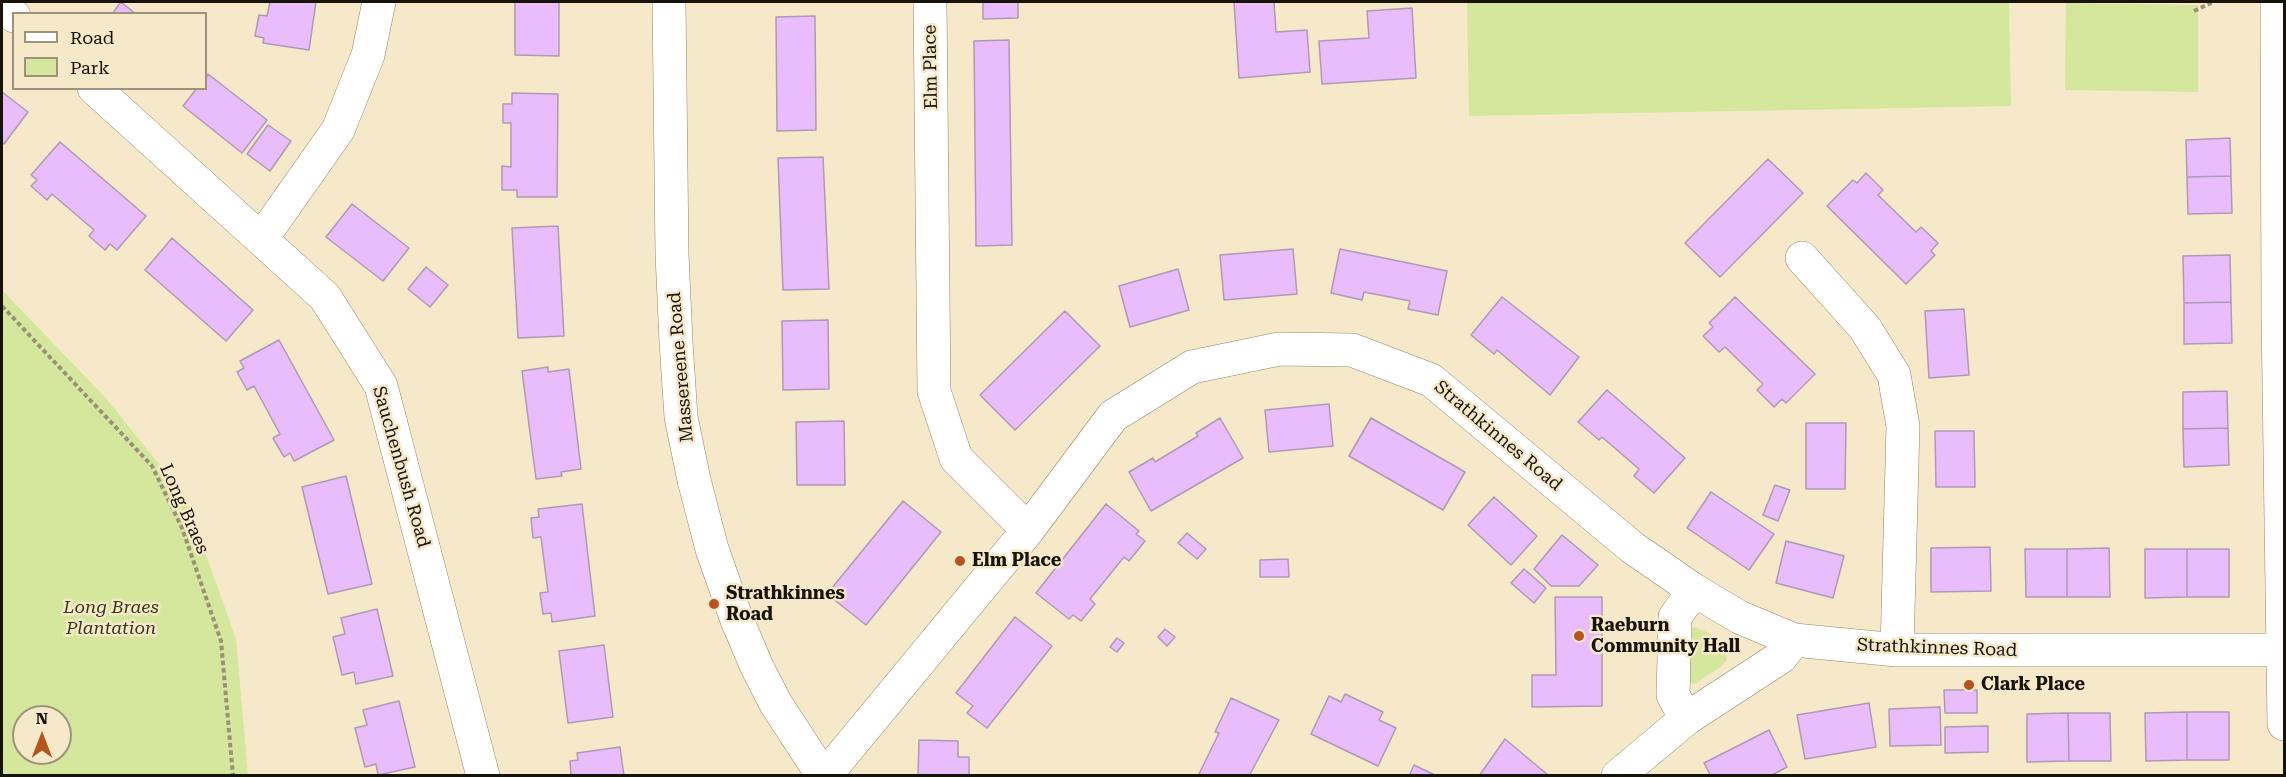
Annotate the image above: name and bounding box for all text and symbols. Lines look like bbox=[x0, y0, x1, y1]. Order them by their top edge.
legend bbox=[12, 12, 207, 90]
street label: Elm Place bbox=[919, 25, 943, 109]
text: Road bbox=[70, 27, 114, 48]
text: Park bbox=[70, 57, 110, 78]
street label: Massereene Road bbox=[664, 291, 698, 443]
street label: Strathkinnes Road bbox=[1430, 376, 1566, 496]
street label: Sauchenbush Road bbox=[368, 384, 434, 550]
street label: Long Braes bbox=[155, 461, 213, 557]
place label: Elm Place bbox=[972, 550, 1061, 572]
marker: Elm Place bbox=[953, 554, 967, 568]
place label: Strathkinnes Road bbox=[726, 583, 845, 626]
park label: Long Braes Plantation bbox=[63, 597, 159, 640]
marker: Strathkinnes Road bbox=[707, 597, 721, 611]
place label: Raeburn Community Hall bbox=[1591, 615, 1740, 658]
marker: Raeburn Community Hall bbox=[1572, 629, 1586, 643]
street label: Strathkinnes Road bbox=[1857, 634, 2017, 662]
place label: Clark Place bbox=[1981, 674, 2085, 696]
marker: Clark Place bbox=[1962, 678, 1976, 692]
north arrow bbox=[12, 705, 72, 765]
text: N bbox=[36, 709, 48, 728]

